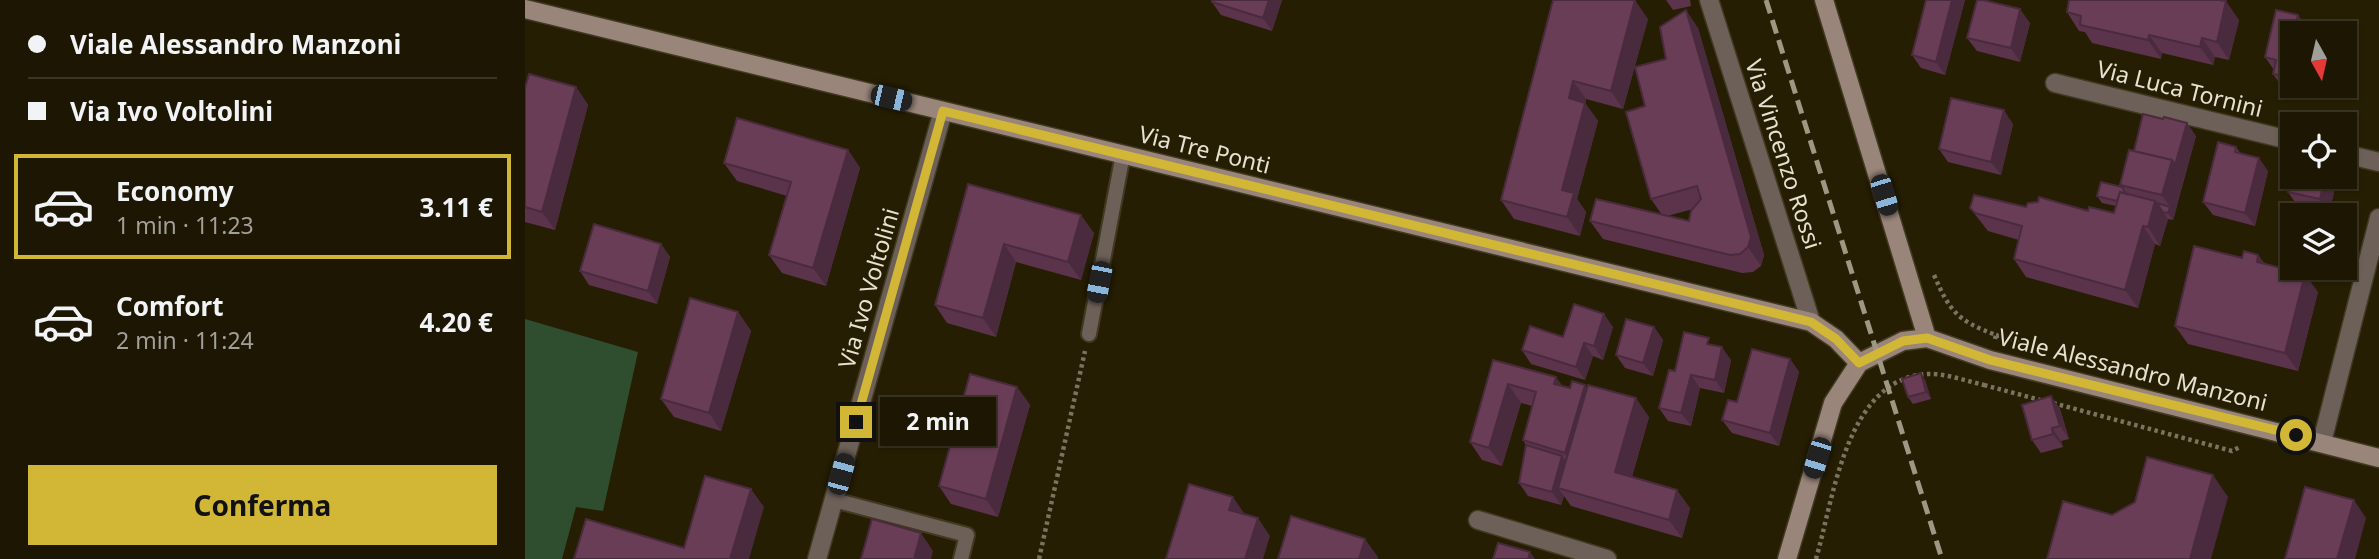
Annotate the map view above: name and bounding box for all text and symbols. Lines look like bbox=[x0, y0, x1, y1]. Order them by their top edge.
north arrow bbox=[2280, 21, 2357, 98]
map controls bbox=[2280, 21, 2357, 280]
text: Viale Alessandro Manzoni bbox=[70, 26, 401, 62]
street label: Via Luca Tornini bbox=[2094, 52, 2266, 124]
street label: Via Vincenzo Rossi bbox=[1738, 55, 1830, 253]
car bbox=[869, 83, 914, 113]
text: Via Ivo Voltolini bbox=[70, 93, 273, 129]
button: locate bbox=[2280, 112, 2357, 189]
street label: Via Tre Ponti bbox=[1136, 117, 1274, 181]
car bbox=[1868, 172, 1901, 218]
text: Economy bbox=[116, 173, 234, 209]
icon: car bbox=[32, 175, 95, 238]
text: 3.11 € bbox=[419, 189, 493, 225]
button: layers bbox=[2280, 203, 2357, 280]
street label: Via Ivo Voltolini bbox=[830, 204, 906, 372]
text: 1 min · 11:23 bbox=[116, 209, 254, 241]
car bbox=[1085, 259, 1114, 305]
text: Comfort bbox=[116, 288, 224, 324]
icon: car bbox=[32, 290, 95, 353]
text: 4.20 € bbox=[419, 304, 493, 340]
street label: Viale Alessandro Manzoni bbox=[1995, 320, 2271, 418]
text: 2 min · 11:24 bbox=[116, 324, 254, 356]
callout: 2 min bbox=[881, 398, 996, 446]
text: 2 min bbox=[906, 405, 970, 437]
route end bbox=[840, 406, 872, 438]
route start bbox=[2280, 419, 2312, 451]
car bbox=[1801, 435, 1834, 481]
car bbox=[826, 451, 857, 497]
button: Conferma bbox=[28, 465, 497, 545]

